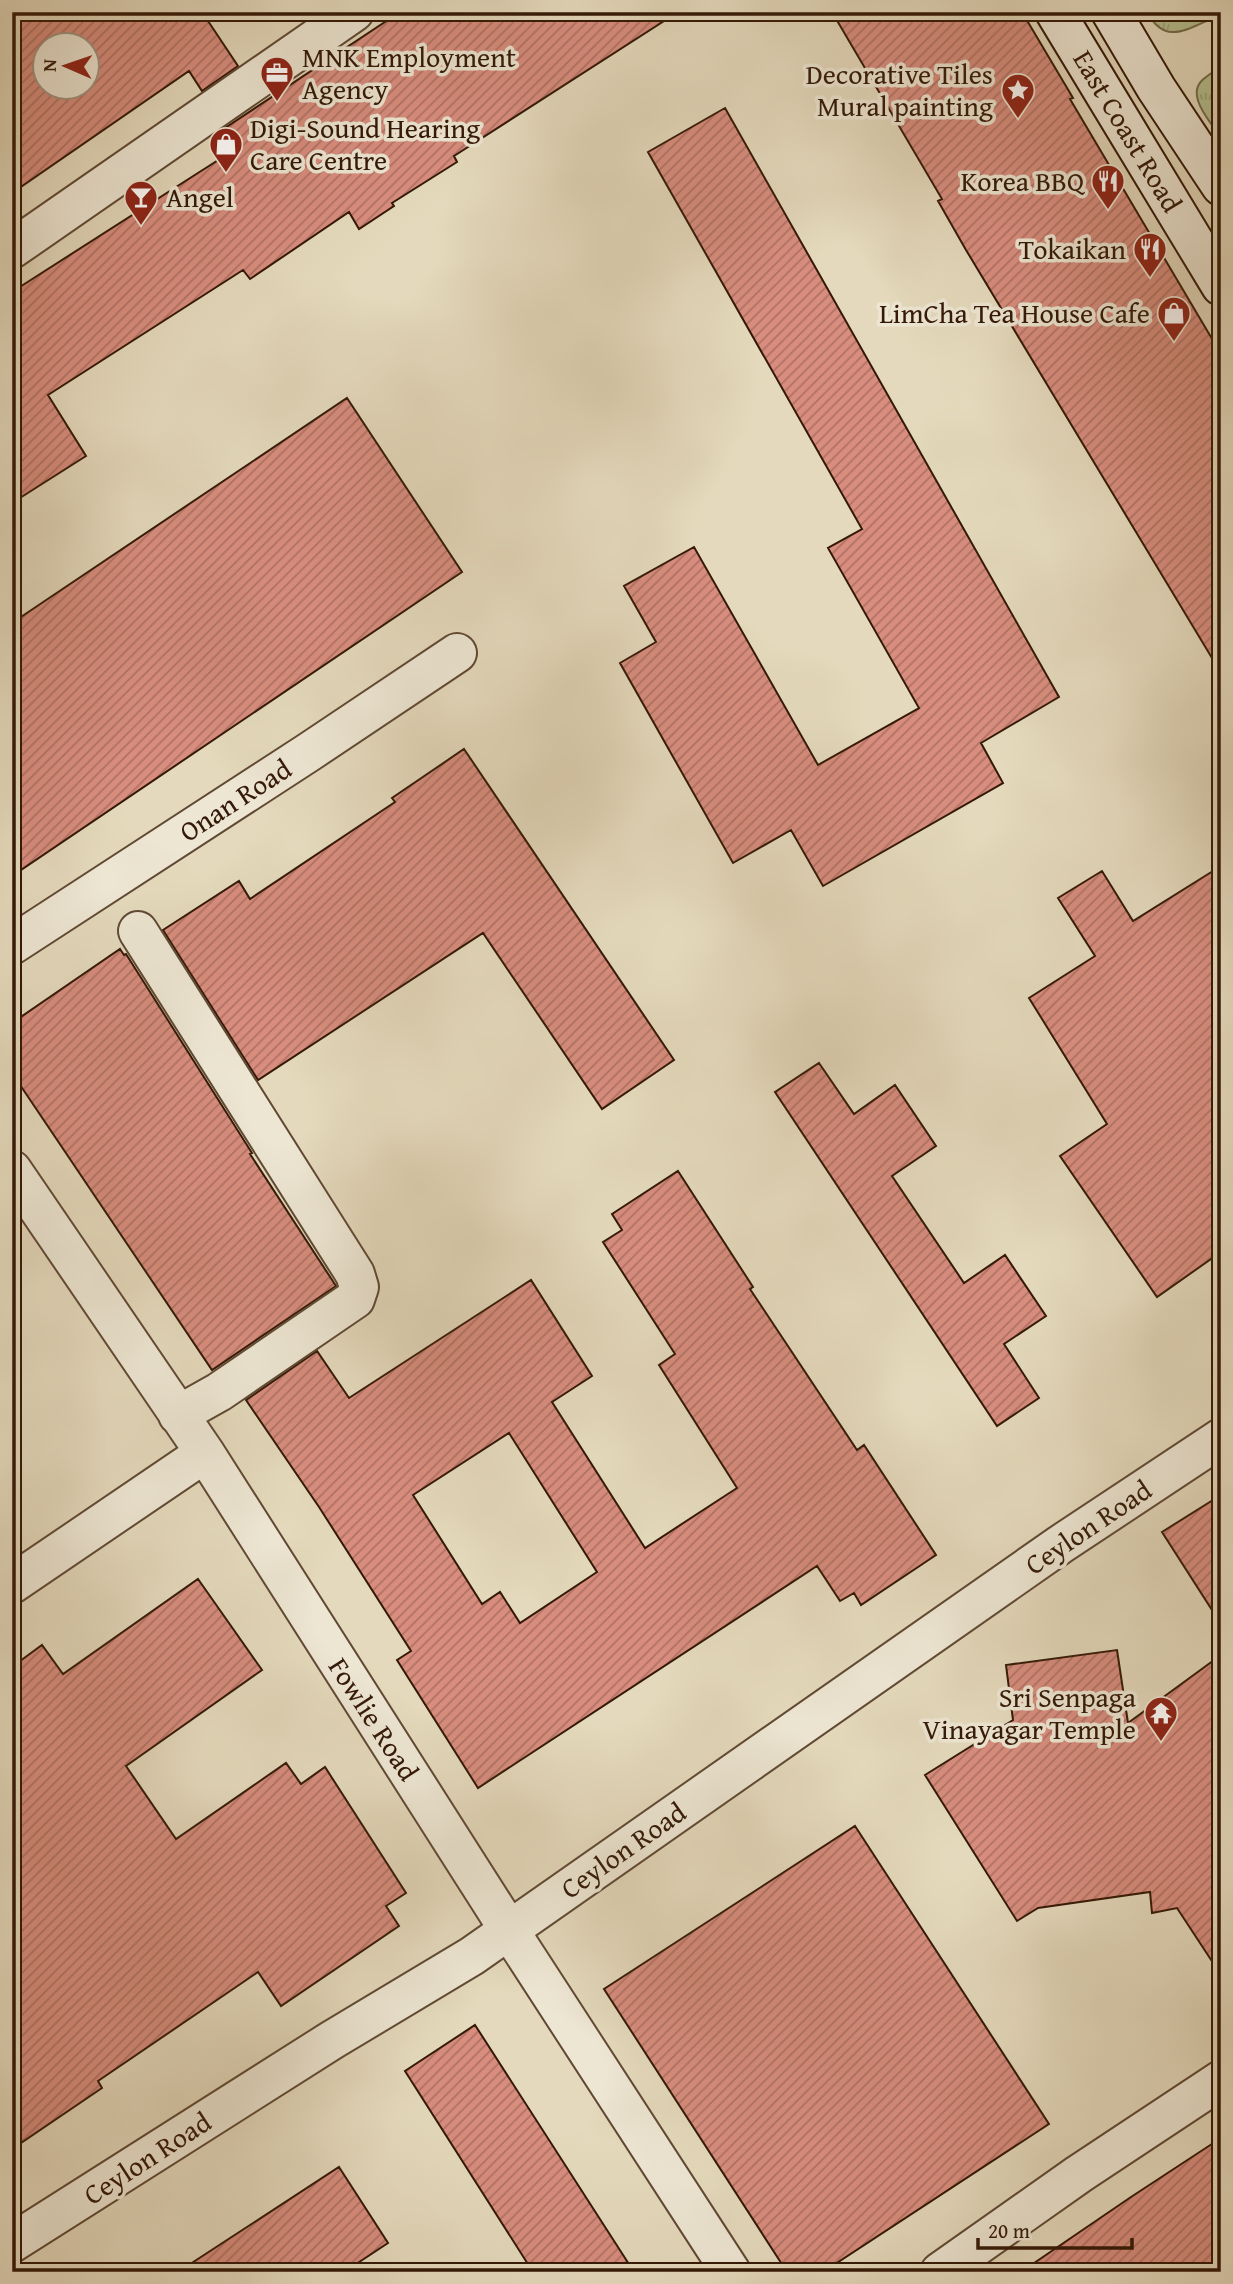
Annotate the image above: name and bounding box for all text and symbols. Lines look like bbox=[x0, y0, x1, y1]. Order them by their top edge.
north arrow bbox=[32, 32, 102, 102]
place label: MNK Employment Agency bbox=[302, 36, 516, 109]
street label: East Coast Road bbox=[1064, 42, 1193, 220]
place label: Decorative Tiles Mural painting bbox=[806, 53, 993, 126]
office icon: MNK Employment Agency bbox=[258, 54, 296, 103]
text: N bbox=[35, 58, 63, 72]
place icon: Decorative Tiles Mural painting bbox=[999, 71, 1037, 120]
place label: Digi-Sound Hearing Care Centre bbox=[250, 107, 480, 180]
shop icon: Digi-Sound Hearing Care Centre bbox=[207, 125, 245, 174]
place label: Korea BBQ bbox=[961, 160, 1086, 201]
restaurant icon: Korea BBQ bbox=[1089, 162, 1127, 211]
place label: Angel bbox=[166, 176, 234, 217]
bar icon: Angel bbox=[122, 178, 160, 227]
place label: Tokaikan bbox=[1019, 228, 1126, 269]
restaurant icon: Tokaikan bbox=[1131, 230, 1169, 279]
place label: LimCha Tea House Cafe bbox=[879, 292, 1150, 333]
shop icon: LimCha Tea House Cafe bbox=[1155, 294, 1193, 343]
street label: Onan Road bbox=[171, 748, 299, 851]
street label: Ceylon Road bbox=[1016, 1469, 1159, 1584]
street label: Fowlie Road bbox=[319, 1649, 430, 1789]
place label: Sri Senpaga Vinayagar Temple bbox=[923, 1676, 1137, 1749]
temple icon: Sri Senpaga Vinayagar Temple bbox=[1142, 1694, 1180, 1743]
street label: Ceylon Road bbox=[552, 1791, 694, 1908]
street label: Ceylon Road bbox=[75, 2101, 219, 2214]
scale bar bbox=[978, 2207, 1132, 2251]
text: 20 m bbox=[988, 2215, 1030, 2246]

